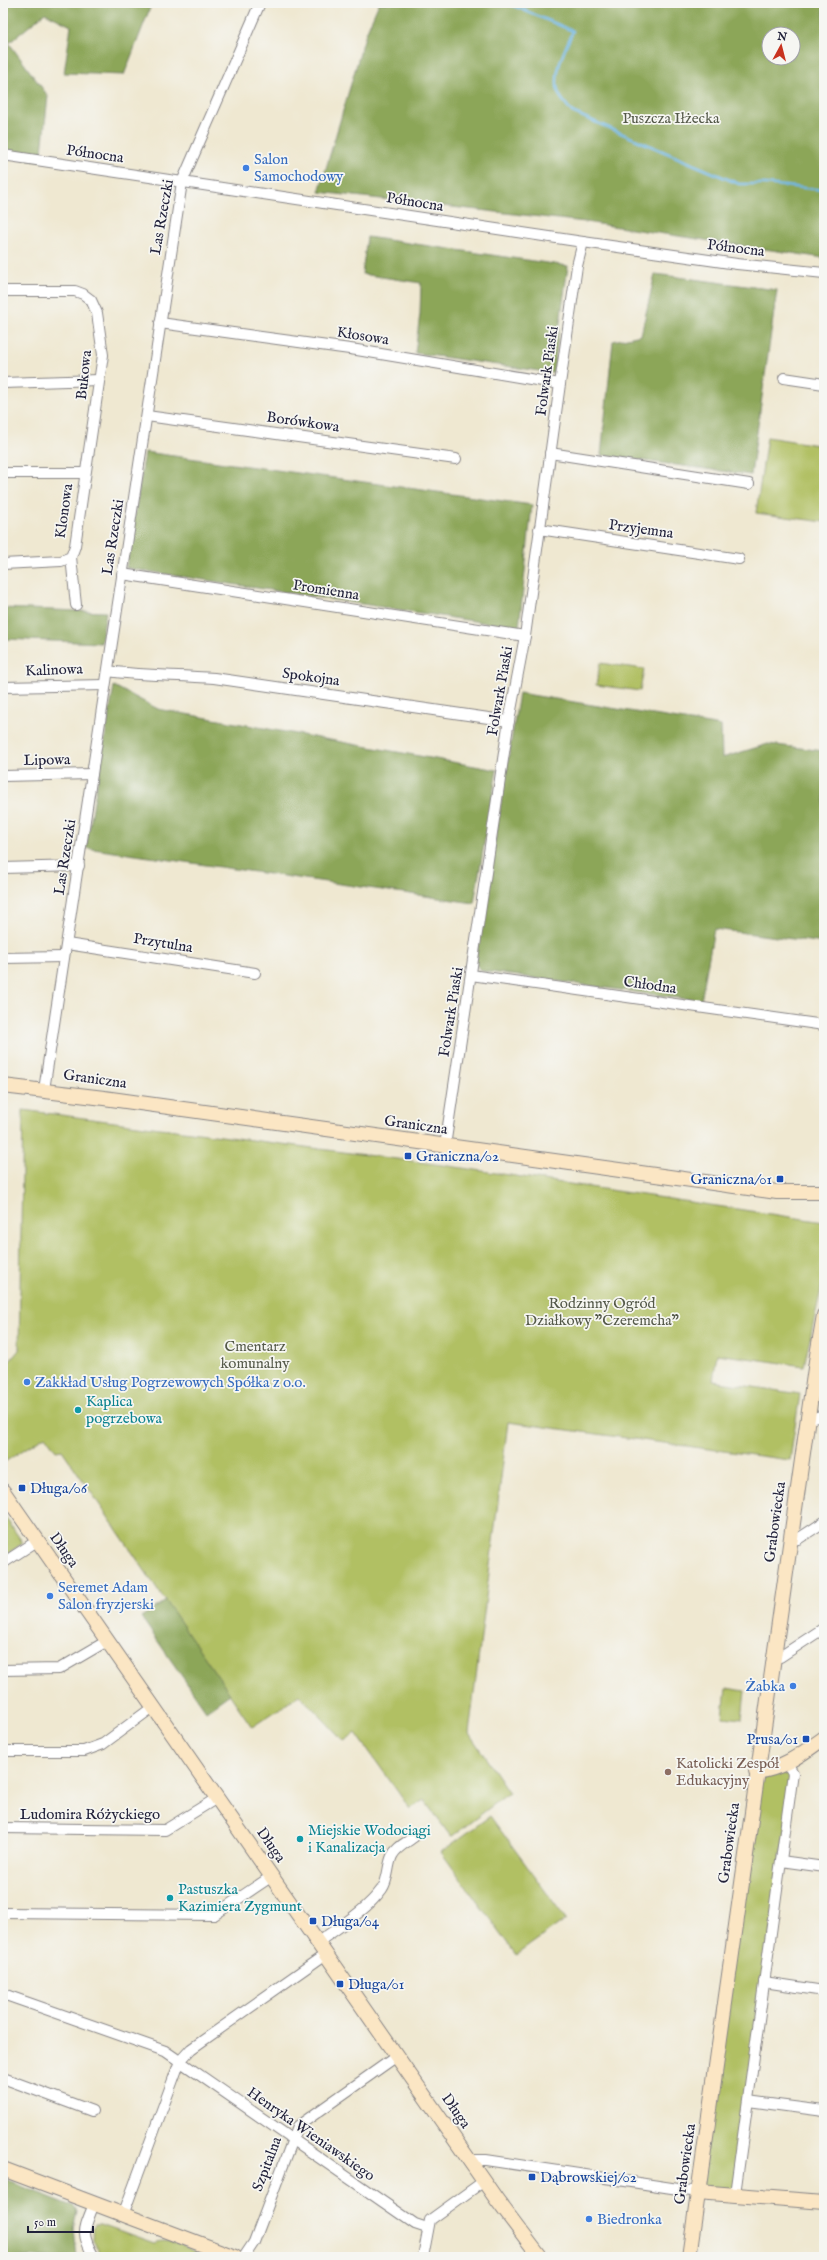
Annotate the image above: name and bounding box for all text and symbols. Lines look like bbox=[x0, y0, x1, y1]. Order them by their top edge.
north arrow bbox=[761, 26, 801, 66]
text: N bbox=[776, 29, 788, 45]
park label: Puszcza Iłżecka bbox=[622, 109, 720, 128]
street label: Północna bbox=[65, 141, 125, 167]
place label: Salon Samochodowy bbox=[254, 150, 344, 186]
marker: Salon Samochodowy bbox=[241, 163, 251, 173]
street label: Las Rzeczki bbox=[146, 178, 178, 256]
street label: Północna bbox=[385, 188, 445, 216]
street label: Północna bbox=[706, 235, 766, 261]
street label: Kłosowa bbox=[336, 323, 391, 350]
street label: Folwark Piaski bbox=[531, 325, 563, 417]
street label: Bukowa bbox=[72, 349, 96, 401]
street label: Borówkowa bbox=[265, 407, 341, 437]
street label: Klonowa bbox=[51, 482, 77, 540]
street label: Las Rzeczki bbox=[98, 498, 128, 576]
street label: Przyjemna bbox=[607, 515, 675, 543]
street label: Promienna bbox=[291, 575, 361, 605]
street label: Folwark Piaski bbox=[483, 645, 517, 737]
street label: Kalinowa bbox=[25, 659, 84, 681]
street label: Spokojna bbox=[281, 664, 341, 691]
street label: Lipowa bbox=[23, 750, 71, 770]
street label: Las Rzeczki bbox=[50, 818, 80, 896]
street label: Przytulna bbox=[132, 929, 195, 957]
street label: Folwark Piaski bbox=[435, 966, 467, 1058]
street label: Chłodna bbox=[622, 972, 678, 998]
street label: Graniczna bbox=[62, 1065, 128, 1093]
street label: Graniczna bbox=[383, 1111, 449, 1139]
place label: Graniczna/02 bbox=[416, 1147, 499, 1166]
marker: Graniczna/02 bbox=[403, 1151, 413, 1161]
place label: Graniczna/01 bbox=[690, 1170, 772, 1189]
marker: Graniczna/01 bbox=[775, 1174, 785, 1184]
park label: Rodzinny Ogród Działkowy "Czeremcha" bbox=[525, 1294, 680, 1330]
park label: Cmentarz komunalny bbox=[220, 1337, 290, 1373]
place label: Zakkład Usług Pogrzewowych Spółka z o.o. bbox=[35, 1373, 306, 1392]
marker: Zakkład Usług Pogrzewowych Spółka z o.o. bbox=[22, 1377, 32, 1387]
place label: Kaplica pogrzebowa bbox=[86, 1392, 162, 1428]
marker: Kaplica pogrzebowa bbox=[73, 1405, 83, 1415]
place label: Długa/06 bbox=[30, 1479, 88, 1498]
street label: Grabowiecka bbox=[760, 1480, 790, 1564]
marker: Długa/06 bbox=[17, 1483, 27, 1493]
street label: Długa bbox=[45, 1529, 83, 1572]
place label: Seremet Adam Salon fryzjerski bbox=[58, 1578, 154, 1614]
marker: Seremet Adam Salon fryzjerski bbox=[45, 1591, 55, 1601]
place label: Żabka bbox=[746, 1677, 786, 1696]
marker: Żabka bbox=[788, 1681, 798, 1691]
place label: Prusa/01 bbox=[746, 1730, 798, 1749]
marker: Prusa/01 bbox=[801, 1734, 811, 1744]
place label: Katolicki Zespół Edukacyjny bbox=[676, 1754, 780, 1790]
marker: Katolicki Zespół Edukacyjny bbox=[663, 1767, 673, 1777]
street label: Grabowiecka bbox=[714, 1801, 744, 1885]
street label: Ludomira Różyckiego bbox=[20, 1805, 160, 1824]
place label: Miejskie Wodociągi i Kanalizacja bbox=[308, 1821, 431, 1857]
street label: Długa bbox=[252, 1824, 290, 1867]
marker: Miejskie Wodociągi i Kanalizacja bbox=[295, 1834, 305, 1844]
place label: Pastuszka Kazimiera Zygmunt bbox=[178, 1880, 302, 1916]
marker: Pastuszka Kazimiera Zygmunt bbox=[165, 1893, 175, 1903]
place label: Długa/04 bbox=[321, 1912, 380, 1931]
marker: Długa/04 bbox=[308, 1916, 318, 1926]
place label: Długa/01 bbox=[348, 1975, 404, 1994]
marker: Długa/01 bbox=[335, 1979, 345, 1989]
street label: Henryka Wieniawskiego bbox=[243, 2083, 379, 2185]
street label: Długa bbox=[437, 2090, 475, 2133]
street label: Grabowiecka bbox=[670, 2122, 700, 2206]
street label: Szpitalna bbox=[248, 2134, 286, 2194]
place label: Dąbrowskiej/02 bbox=[540, 2168, 637, 2187]
marker: Dąbrowskiej/02 bbox=[527, 2172, 537, 2182]
scale bar bbox=[28, 2208, 93, 2234]
place label: Biedronka bbox=[597, 2210, 662, 2229]
marker: Biedronka bbox=[584, 2214, 594, 2224]
text: 50 m bbox=[34, 2215, 56, 2230]

